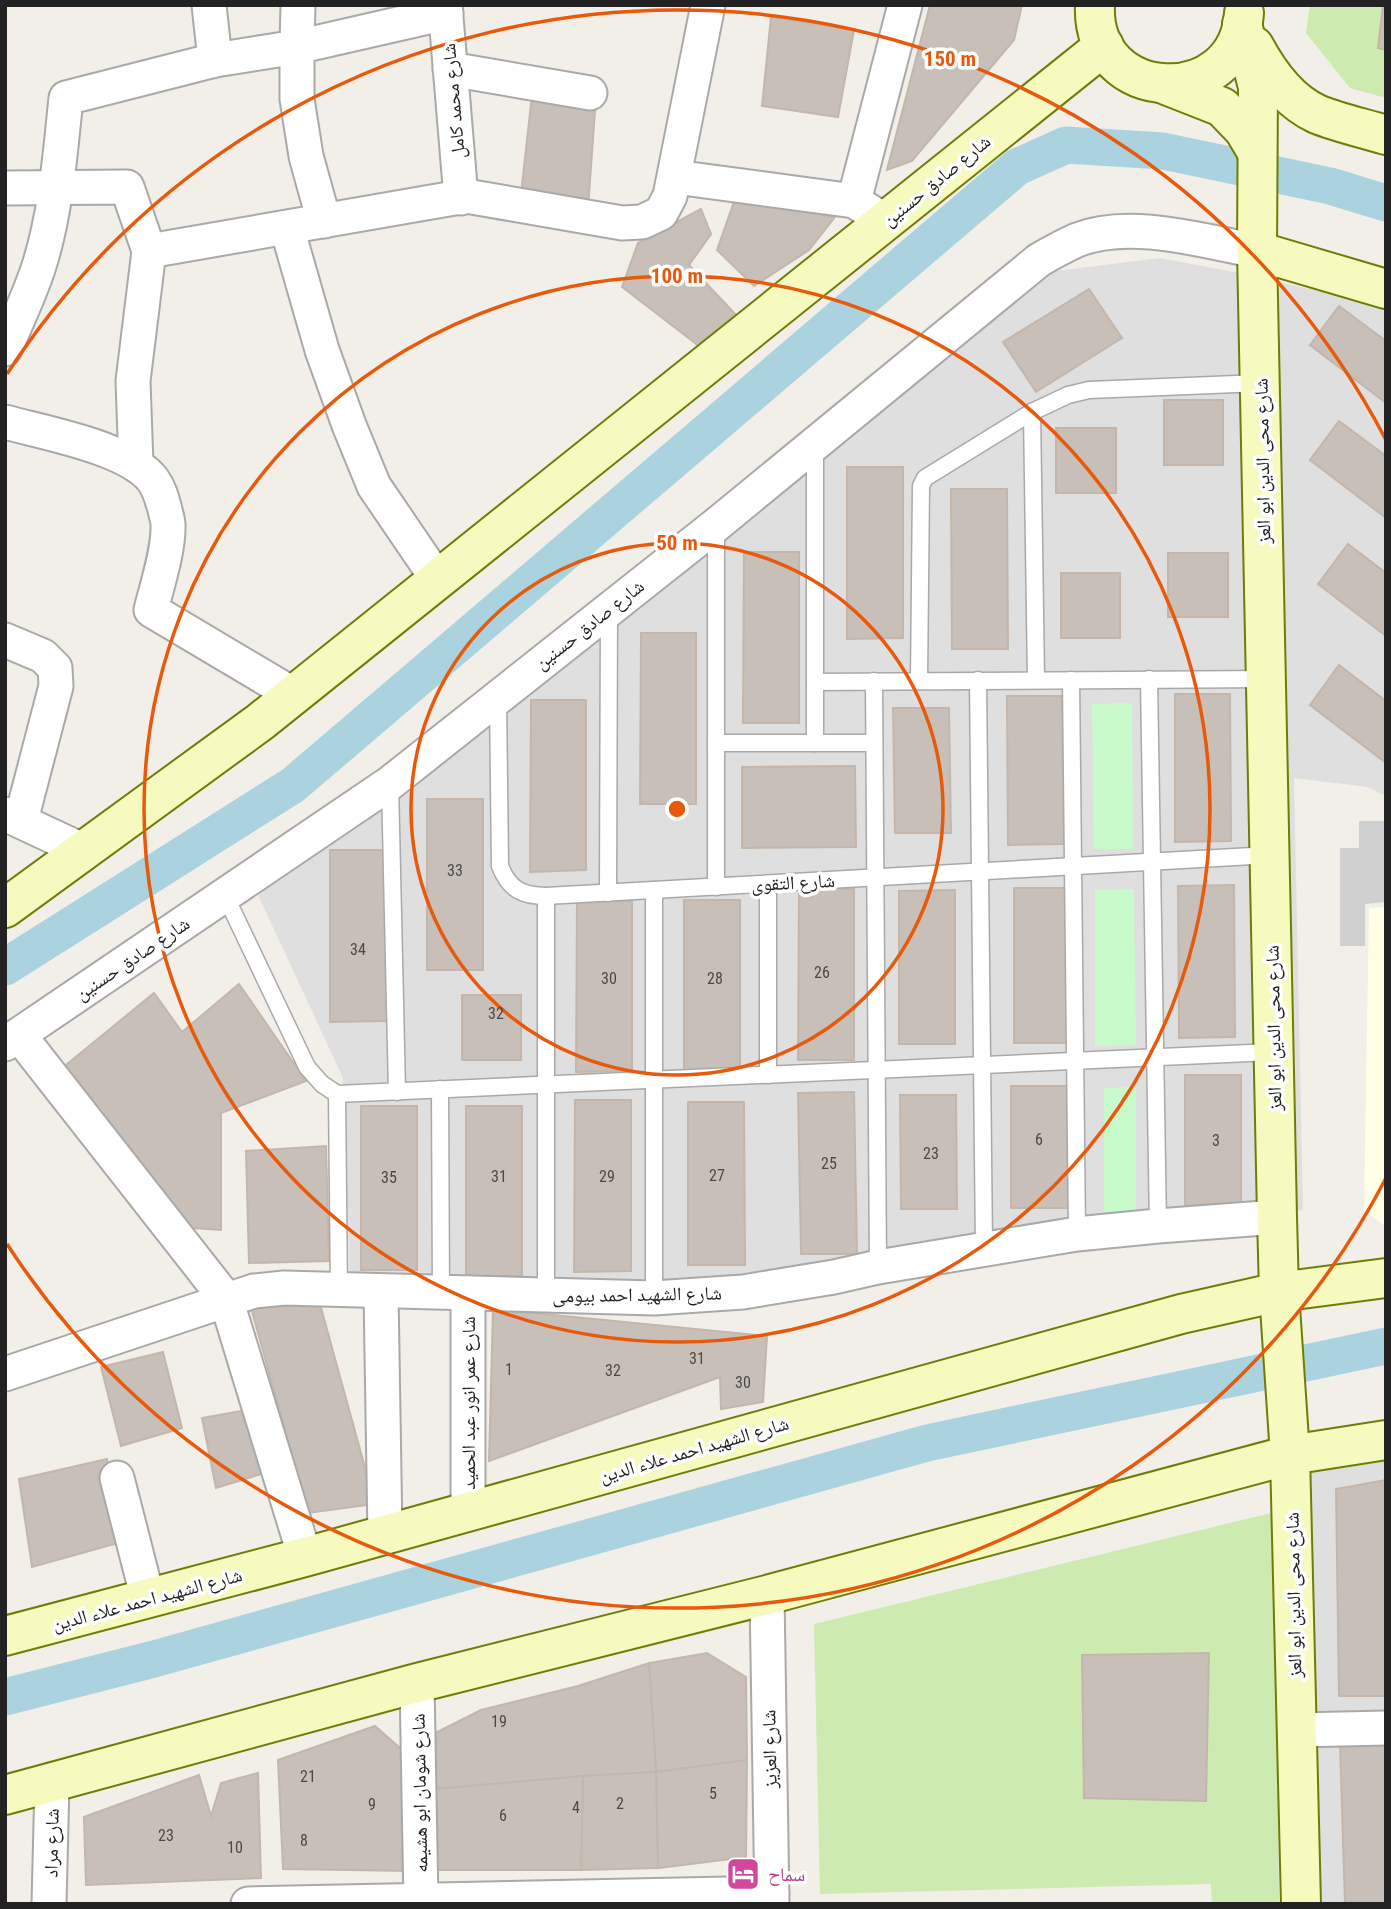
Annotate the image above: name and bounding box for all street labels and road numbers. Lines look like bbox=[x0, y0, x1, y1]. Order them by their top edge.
street label: شارع محمد كامل bbox=[437, 42, 470, 160]
street label: شارع صادق حسنين bbox=[877, 130, 995, 231]
street label: شارع محى الدين ابو العز bbox=[1250, 378, 1275, 545]
street label: شارع صادق حسنين bbox=[530, 574, 649, 674]
street label: شارع التقوى bbox=[751, 869, 836, 896]
street label: شارع صادق حسنين bbox=[71, 912, 194, 1005]
street label: شارع محى الدين ابو العز bbox=[1261, 945, 1286, 1112]
street label: شارع الشهيد احمد بيومى bbox=[552, 1282, 722, 1307]
street label: شارع عمر انور عبد الحميد bbox=[457, 1316, 480, 1490]
street label: شارع الشهيد احمد علاء الدين bbox=[597, 1411, 791, 1488]
street label: شارع محى الدين ابو العز bbox=[1281, 1512, 1306, 1679]
street label: شارع الشهيد احمد علاء الدين bbox=[50, 1563, 245, 1636]
street label: شارع العزيز bbox=[757, 1709, 782, 1790]
street label: شارع شومان ابو هشيمه bbox=[407, 1713, 432, 1873]
street label: شارع مراد bbox=[39, 1808, 64, 1878]

